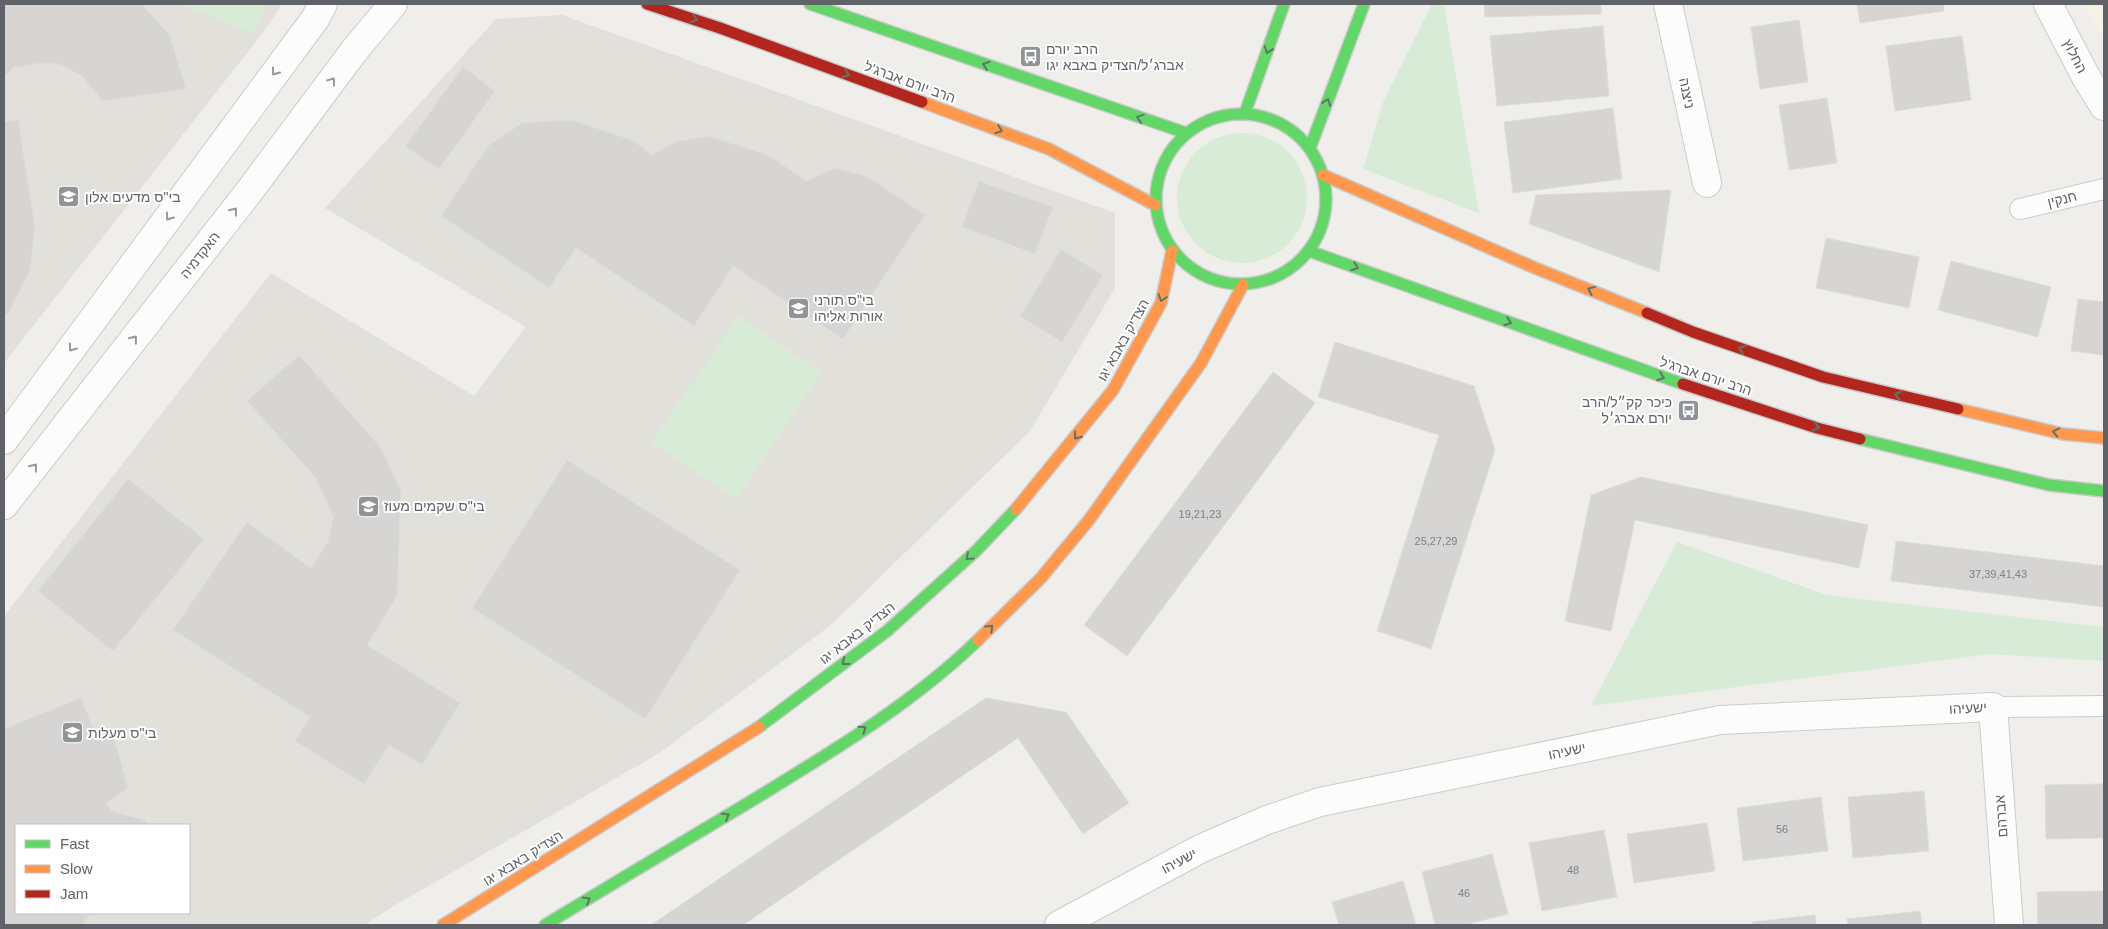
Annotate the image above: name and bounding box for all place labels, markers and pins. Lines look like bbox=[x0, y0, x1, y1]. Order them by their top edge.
place label: הרב יורם אברג׳ל/הצדיק באבא יגו bbox=[1046, 41, 1184, 73]
bus stop icon: הרב יורם אברג׳ל/הצדיק באבא יגו bbox=[1018, 45, 1042, 69]
school or university icon: בי"ס מדעים אלון bbox=[57, 185, 81, 209]
place label: בי"ס מדעים אלון bbox=[85, 189, 181, 205]
place label: בי"ס תורני אורות אליהו bbox=[814, 292, 883, 324]
school or university icon: בי"ס תורני אורות אליהו bbox=[786, 296, 810, 320]
place label: כיכר קק״ל/הרב יורם אברג׳ל bbox=[1582, 394, 1672, 426]
bus stop icon: כיכר קק״ל/הרב יורם אברג׳ל bbox=[1676, 398, 1700, 422]
school or university icon: בי"ס שקמים מעוז bbox=[356, 494, 380, 518]
place label: בי"ס שקמים מעוז bbox=[384, 498, 485, 514]
school or university icon: בי"ס מעלות bbox=[60, 721, 84, 745]
place label: בי"ס מעלות bbox=[88, 725, 156, 741]

